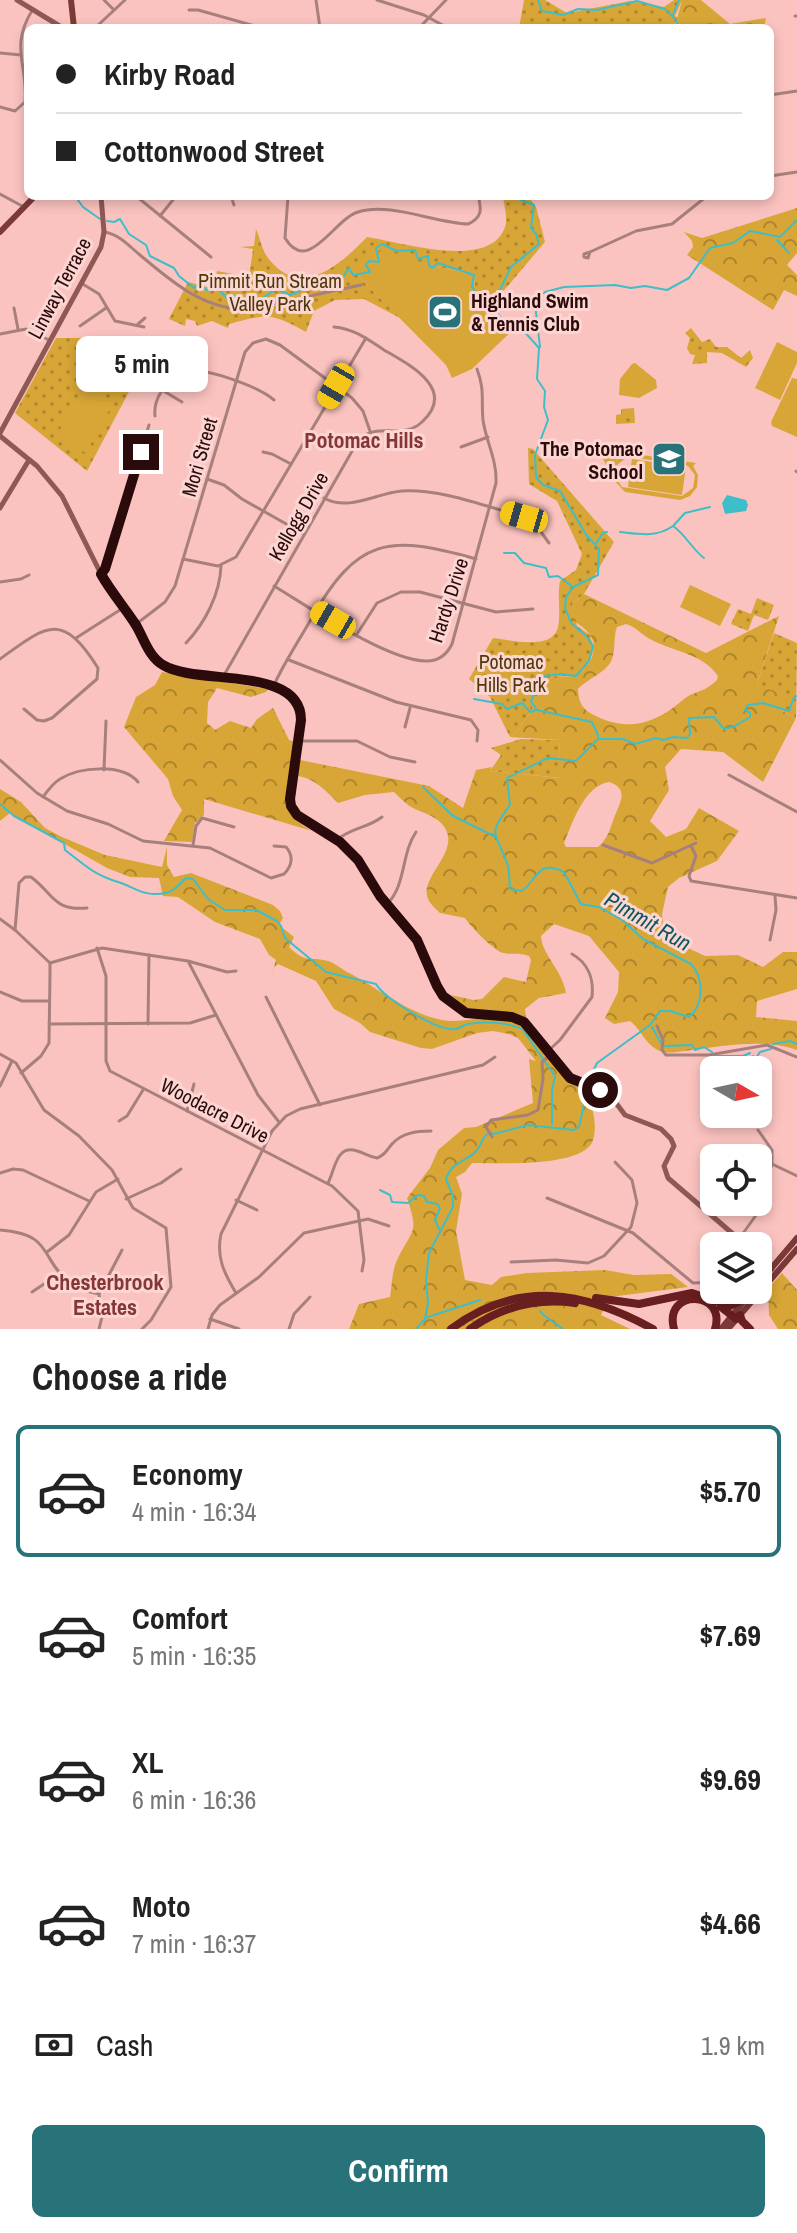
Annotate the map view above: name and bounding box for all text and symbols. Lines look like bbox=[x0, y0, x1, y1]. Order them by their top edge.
text: Kirby Road bbox=[104, 54, 235, 94]
text: Cottonwood Street bbox=[104, 131, 324, 171]
street label: Linway Terrace bbox=[21, 233, 97, 343]
park label: Pimmit Run Stream Valley Park bbox=[198, 267, 342, 317]
place label: Highland Swim & Tennis Club bbox=[471, 287, 589, 337]
sports icon: Highland Swim & Tennis Club bbox=[426, 293, 464, 331]
callout: 5 min bbox=[75, 336, 207, 392]
text: 5 min bbox=[114, 346, 170, 381]
car bbox=[314, 359, 358, 413]
street label: Mori Street bbox=[175, 414, 223, 500]
district label: Potomac Hills bbox=[304, 425, 424, 455]
route end bbox=[123, 434, 159, 470]
place label: The Potomac School bbox=[540, 435, 643, 485]
school or university icon: The Potomac School bbox=[650, 440, 688, 478]
street label: Kellogg Drive bbox=[262, 467, 334, 565]
car bbox=[498, 499, 550, 535]
street label: Hardy Drive bbox=[422, 554, 474, 646]
car bbox=[306, 598, 360, 642]
park label: Potomac Hills Park bbox=[476, 648, 547, 698]
water label: Pimmit Run bbox=[599, 884, 697, 958]
north arrow bbox=[700, 1056, 772, 1128]
map controls bbox=[700, 1056, 772, 1304]
street label: Woodacre Drive bbox=[156, 1071, 274, 1149]
route start bbox=[582, 1072, 618, 1108]
button: locate bbox=[700, 1144, 772, 1216]
button: layers bbox=[700, 1232, 772, 1304]
district label: Chesterbrook Estates bbox=[46, 1267, 165, 1322]
text: Choose a ride bbox=[32, 1353, 227, 1401]
text: Economy bbox=[132, 1454, 243, 1494]
icon: car bbox=[36, 1455, 108, 1527]
text: $5.70 bbox=[699, 1471, 761, 1511]
text: 4 min · 16:34 bbox=[132, 1494, 256, 1529]
text: Comfort bbox=[132, 1598, 228, 1638]
icon: car bbox=[36, 1599, 108, 1671]
text: $7.69 bbox=[699, 1615, 761, 1655]
text: 5 min · 16:35 bbox=[132, 1638, 256, 1673]
text: XL bbox=[132, 1742, 163, 1782]
icon: car bbox=[36, 1743, 108, 1815]
text: $9.69 bbox=[699, 1759, 761, 1799]
text: 6 min · 16:36 bbox=[132, 1782, 256, 1817]
text: Moto bbox=[132, 1886, 191, 1926]
icon: car bbox=[36, 1887, 108, 1959]
text: $4.66 bbox=[699, 1903, 761, 1943]
text: 7 min · 16:37 bbox=[132, 1926, 256, 1961]
icon: cash bbox=[32, 2023, 76, 2067]
text: Cash bbox=[96, 2025, 153, 2065]
text: 1.9 km bbox=[701, 2028, 765, 2063]
button: Confirm bbox=[32, 2125, 765, 2217]

